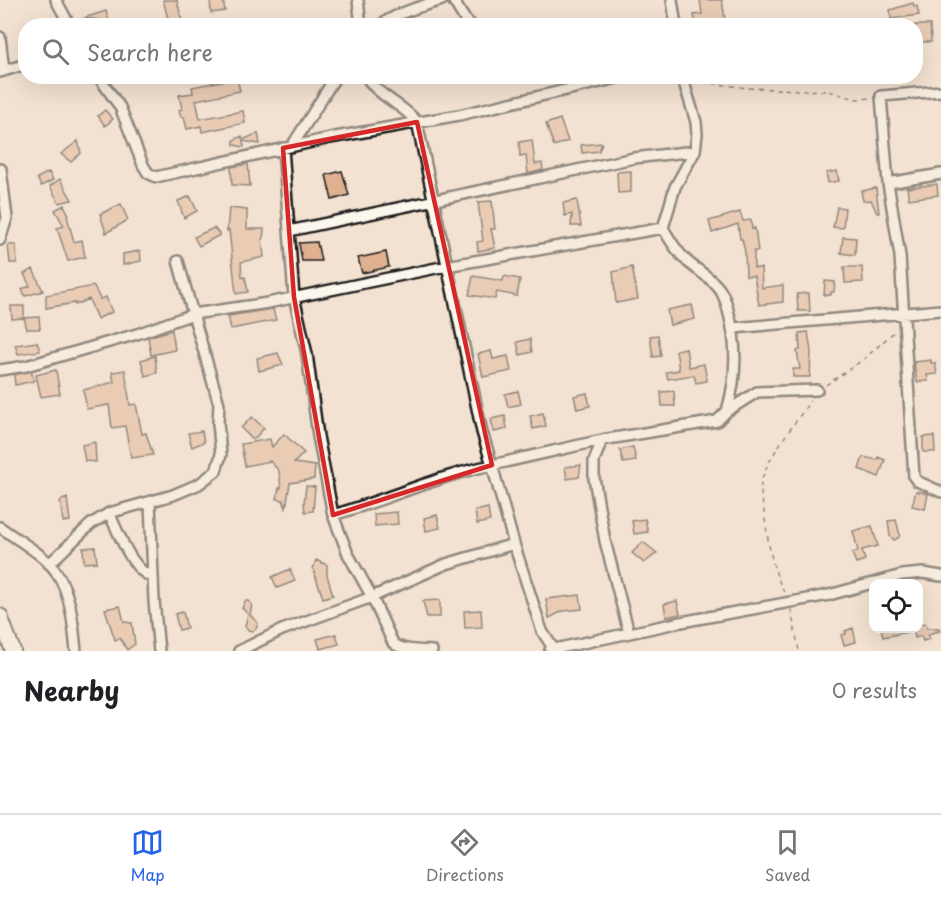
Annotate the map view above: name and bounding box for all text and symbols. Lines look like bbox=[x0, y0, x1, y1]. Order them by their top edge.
search box bbox=[18, 18, 923, 84]
icon: search bbox=[39, 35, 72, 68]
text: Search here bbox=[87, 35, 213, 68]
map controls bbox=[869, 579, 923, 633]
button: locate bbox=[869, 579, 923, 633]
text: Nearby bbox=[24, 671, 119, 710]
text: 0 results bbox=[832, 675, 917, 705]
tab: Map bbox=[131, 826, 165, 886]
tab: Directions bbox=[426, 826, 504, 886]
tab: Saved bbox=[765, 826, 810, 886]

